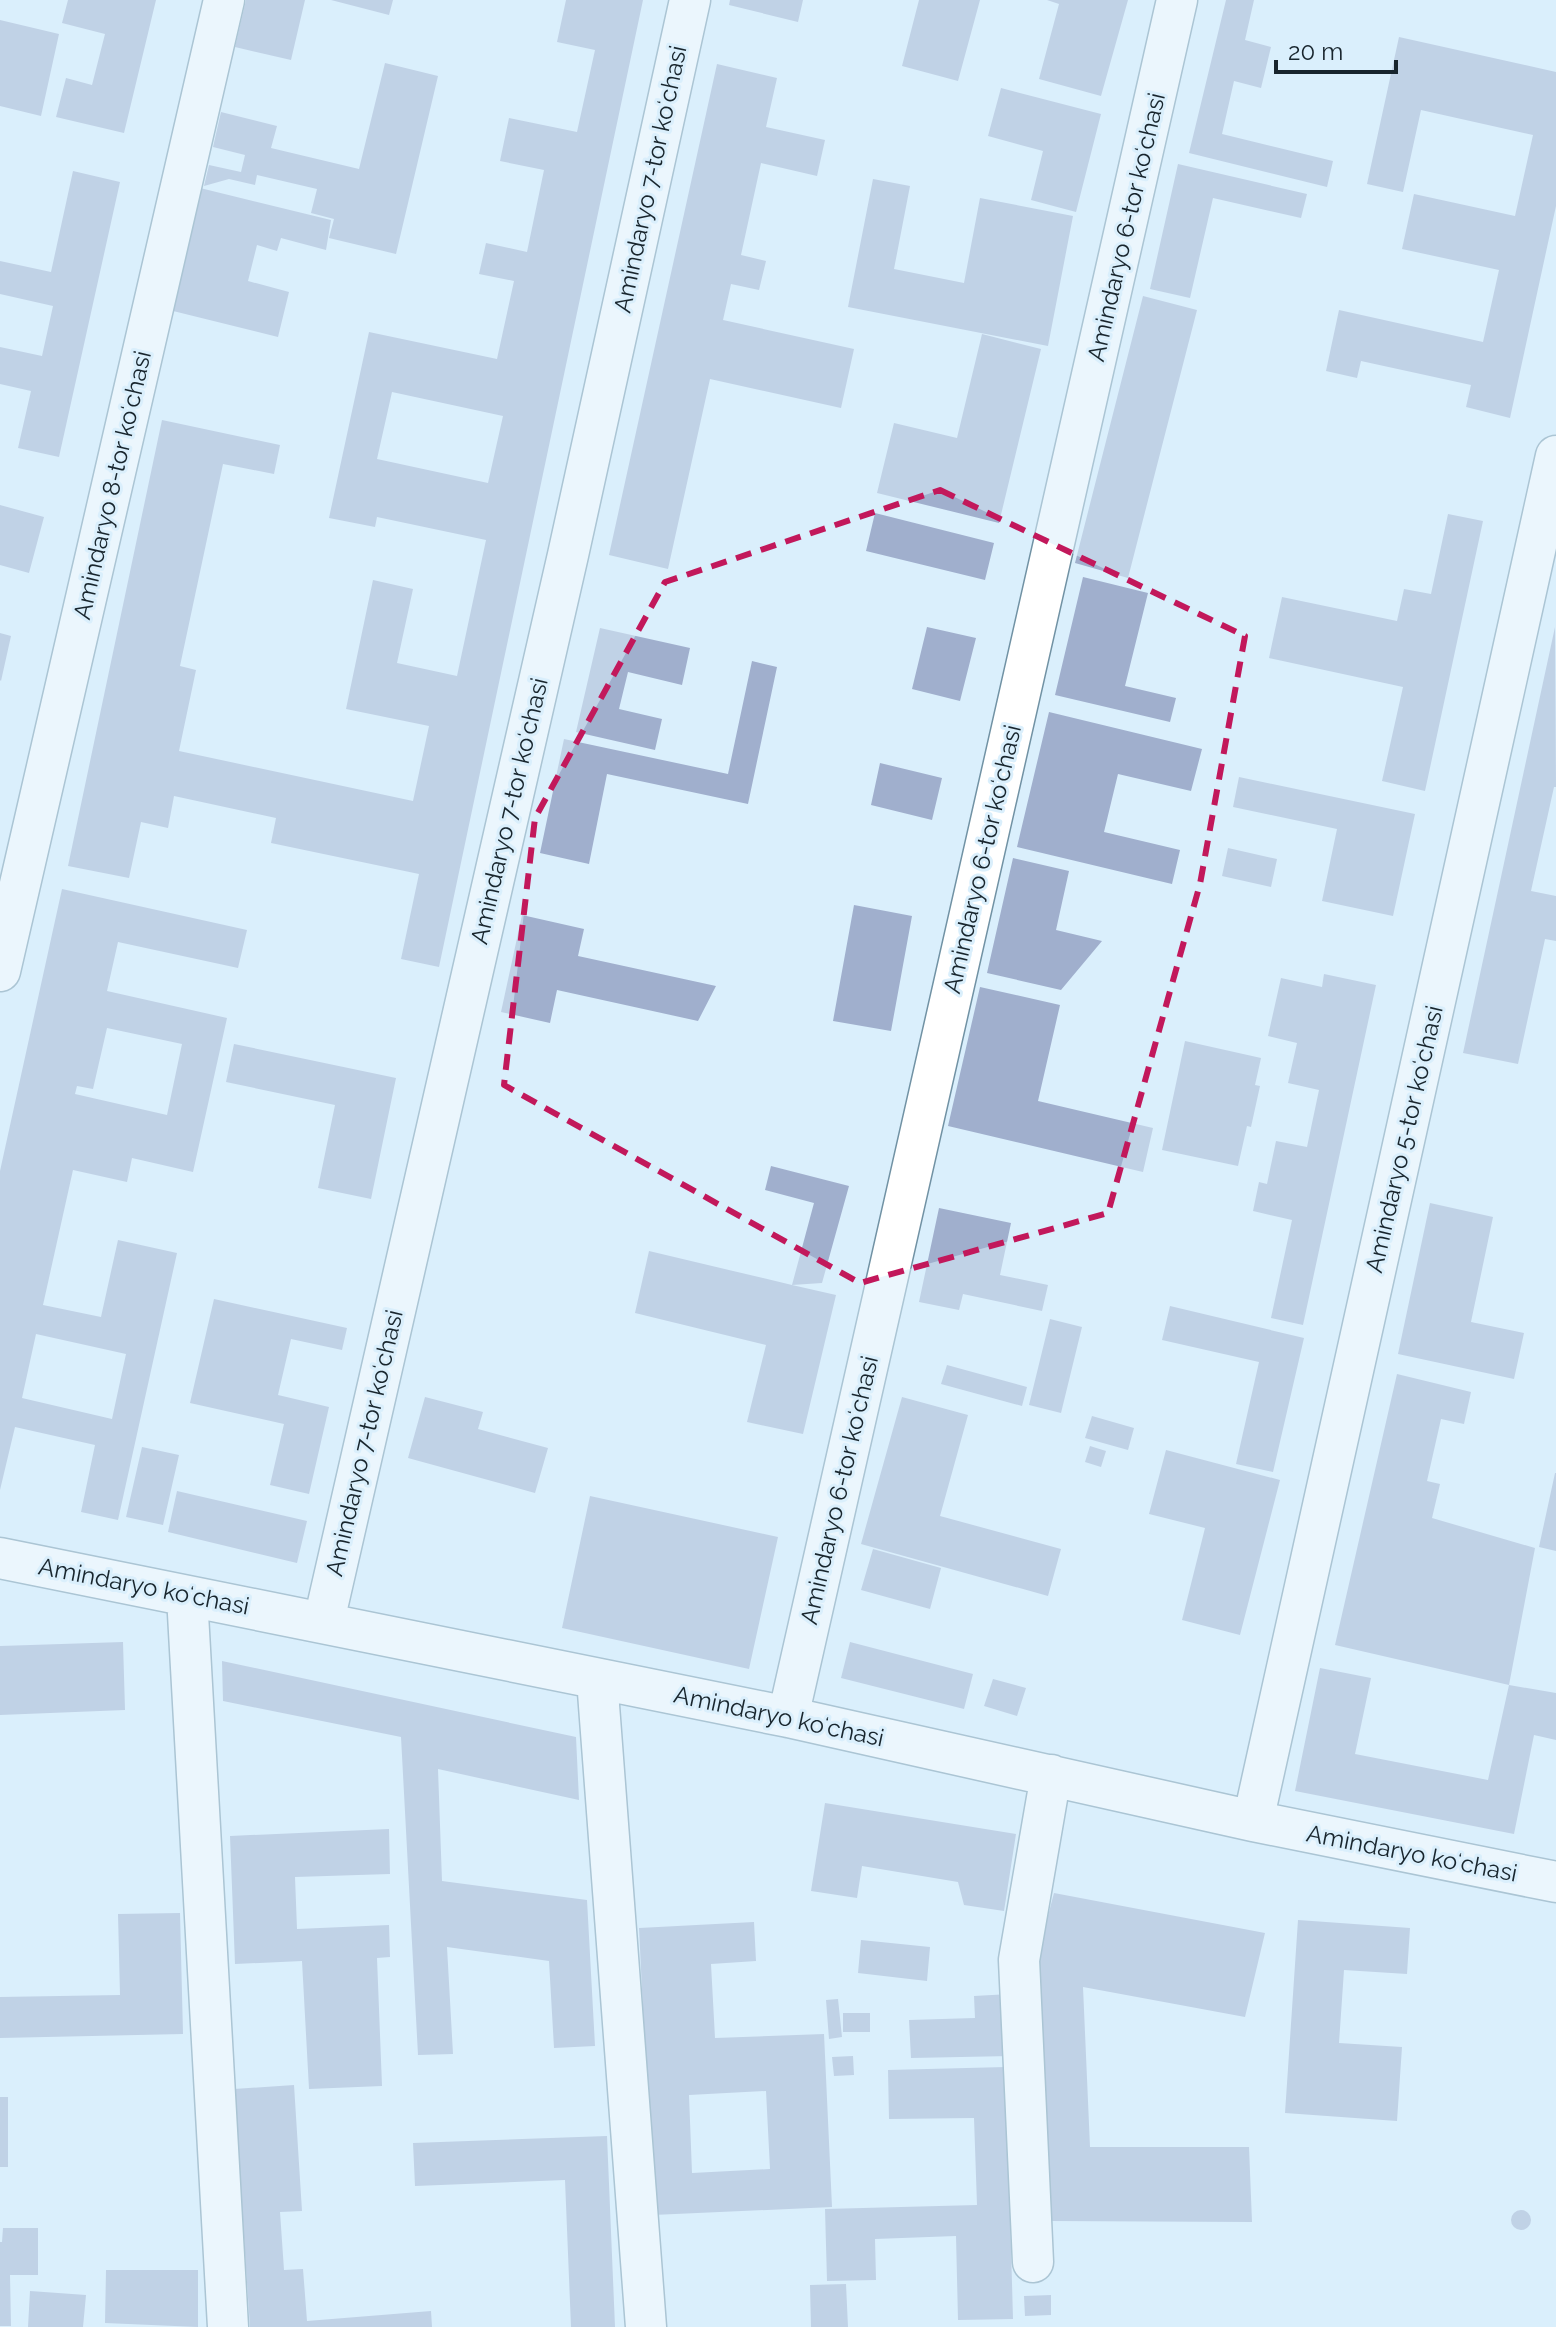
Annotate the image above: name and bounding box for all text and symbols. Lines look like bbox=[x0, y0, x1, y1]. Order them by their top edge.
scale bar bbox=[1276, 24, 1396, 74]
text: 20 m bbox=[1288, 37, 1343, 66]
street label: Amindaryo 7-tor koʻchasi bbox=[608, 43, 692, 315]
street label: Amindaryo 6-tor koʻchasi bbox=[1081, 90, 1171, 364]
street label: Amindaryo 8-tor koʻchasi bbox=[67, 348, 157, 622]
street label: Amindaryo 7-tor koʻchasi bbox=[464, 675, 554, 947]
street label: Amindaryo 6-tor koʻchasi bbox=[937, 722, 1027, 996]
street label: Amindaryo 5-tor koʻchasi bbox=[1359, 1003, 1449, 1275]
street label: Amindaryo 7-tor koʻchasi bbox=[319, 1307, 409, 1579]
street label: Amindaryo 6-tor koʻchasi bbox=[794, 1353, 884, 1627]
street label: Amindaryo koʻchasi bbox=[36, 1551, 252, 1621]
street label: Amindaryo koʻchasi bbox=[671, 1680, 887, 1752]
street label: Amindaryo koʻchasi bbox=[1304, 1818, 1520, 1888]

